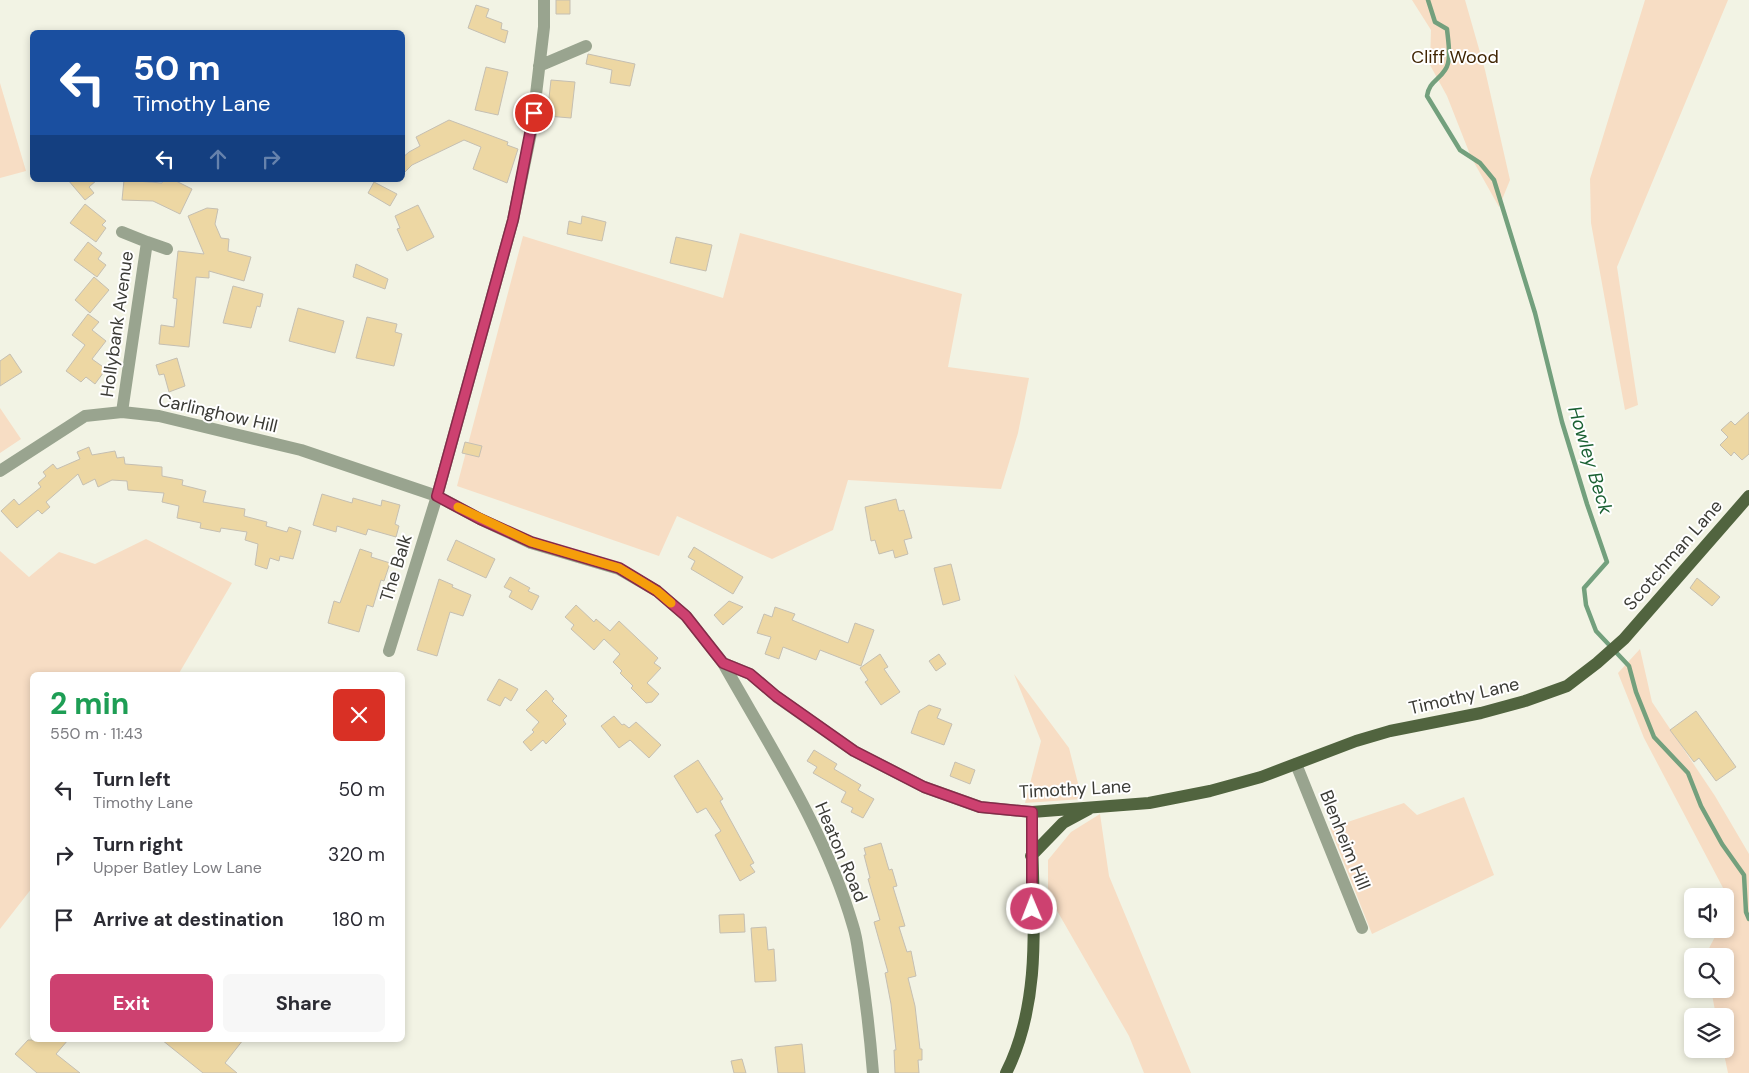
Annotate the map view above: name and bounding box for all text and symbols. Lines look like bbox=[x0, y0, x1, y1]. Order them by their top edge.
text: 50 m bbox=[133, 45, 221, 91]
park label: Cliff Wood bbox=[1411, 45, 1499, 69]
icon: left bbox=[50, 50, 115, 115]
text: Timothy Lane bbox=[133, 89, 271, 118]
pin bbox=[513, 92, 555, 134]
icon: arrive bbox=[520, 99, 548, 127]
icon: left bbox=[151, 145, 179, 173]
icon: ahead bbox=[204, 145, 232, 173]
icon: right bbox=[257, 145, 285, 173]
street label: Hollybank Avenue bbox=[95, 249, 139, 399]
street label: Carlinghow Hill bbox=[156, 388, 280, 438]
water label: Howley Beck bbox=[1562, 403, 1619, 518]
street label: Scotchman Lane bbox=[1618, 495, 1728, 615]
street label: The Balk bbox=[374, 531, 418, 605]
street label: Timothy Lane bbox=[1406, 672, 1522, 720]
text: 2 min bbox=[50, 684, 129, 723]
button: close bbox=[333, 689, 385, 741]
text: 550 m · 11:43 bbox=[50, 723, 143, 744]
text: Turn left bbox=[93, 767, 171, 792]
street label: Timothy Lane bbox=[1018, 774, 1132, 804]
icon: left bbox=[50, 776, 78, 804]
text: 50 m bbox=[338, 777, 385, 802]
street label: Blenheim Hill bbox=[1314, 786, 1376, 894]
text: Timothy Lane bbox=[93, 792, 193, 813]
street label: Heaton Road bbox=[809, 798, 873, 906]
text: Turn right bbox=[93, 832, 183, 857]
icon: right bbox=[50, 841, 78, 869]
text: 320 m bbox=[328, 842, 385, 867]
text: Upper Batley Low Lane bbox=[93, 857, 262, 878]
position arrow bbox=[1005, 882, 1057, 934]
map controls bbox=[1684, 888, 1734, 1058]
button: sound bbox=[1684, 888, 1734, 938]
icon: arrive bbox=[50, 906, 78, 934]
text: Arrive at destination bbox=[93, 907, 284, 932]
text: 180 m bbox=[333, 907, 385, 932]
button: search bbox=[1684, 948, 1734, 998]
button: Exit bbox=[50, 974, 213, 1032]
button: Share bbox=[223, 974, 385, 1032]
button: layers bbox=[1684, 1008, 1734, 1058]

